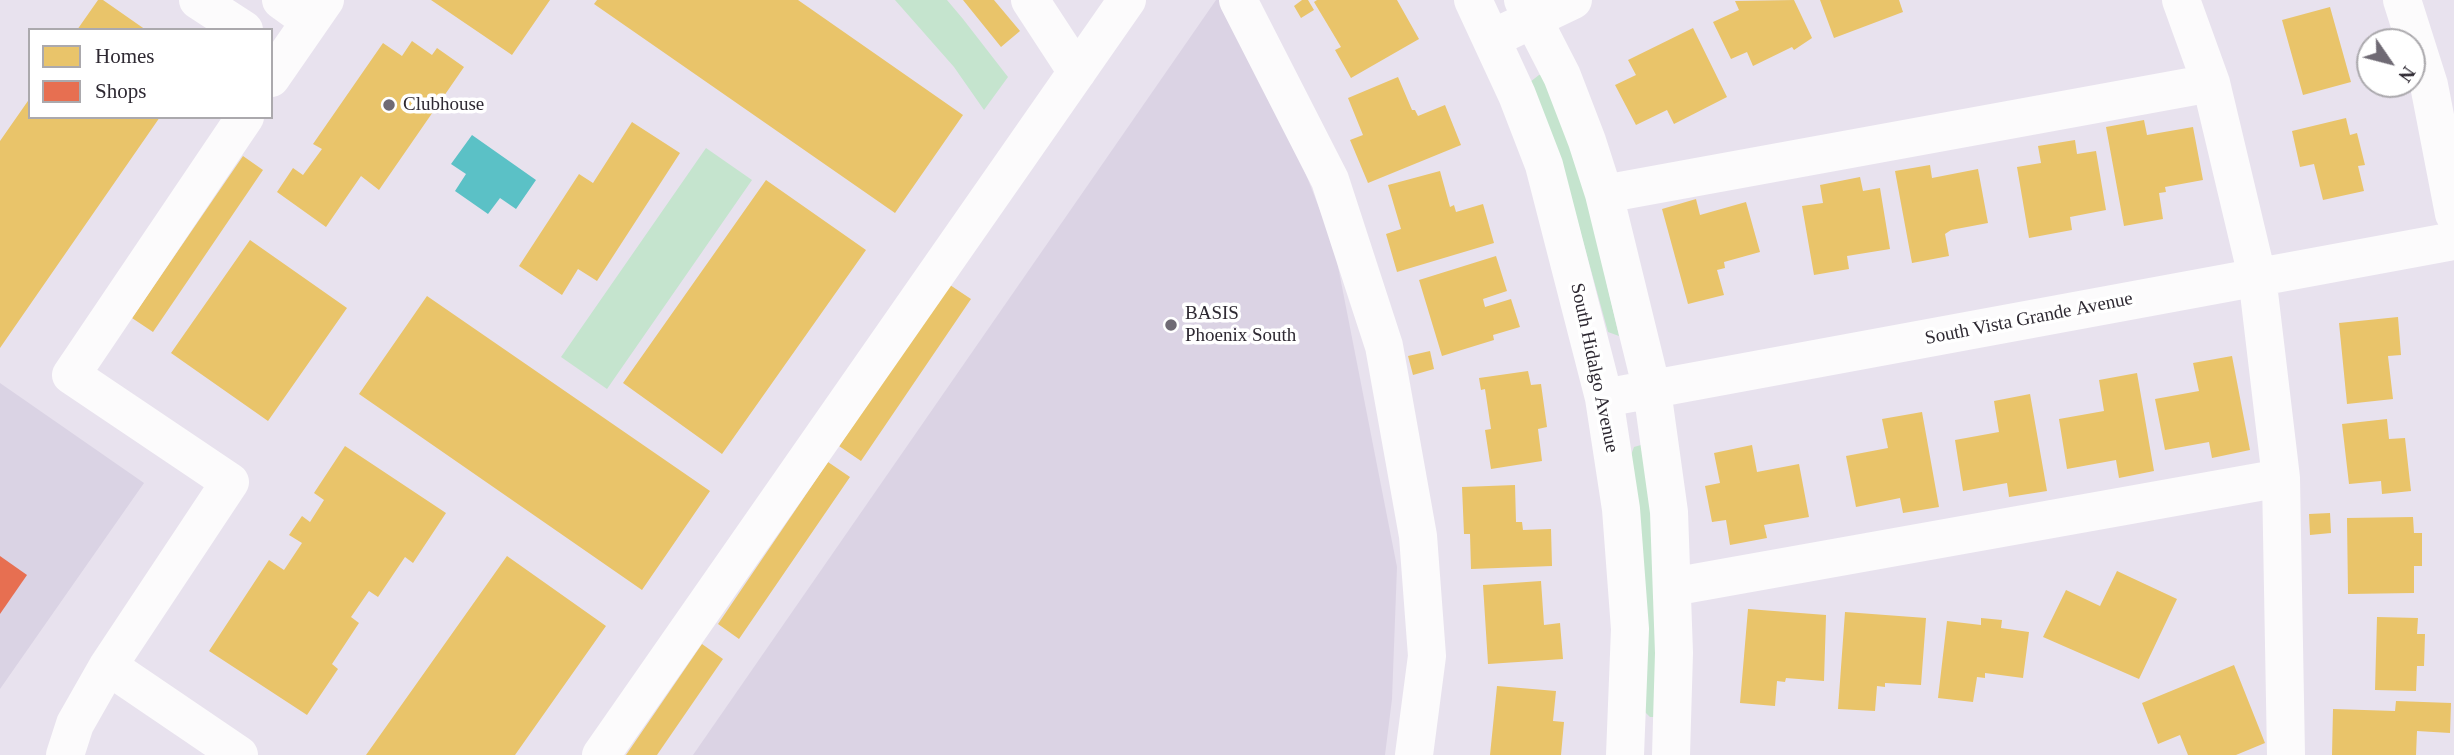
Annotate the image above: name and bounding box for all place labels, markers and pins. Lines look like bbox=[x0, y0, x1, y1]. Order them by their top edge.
place label: Clubhouse bbox=[403, 94, 484, 116]
marker: Clubhouse bbox=[381, 97, 397, 113]
place label: BASIS Phoenix South bbox=[1185, 303, 1296, 347]
marker: BASIS Phoenix South bbox=[1163, 317, 1179, 333]

